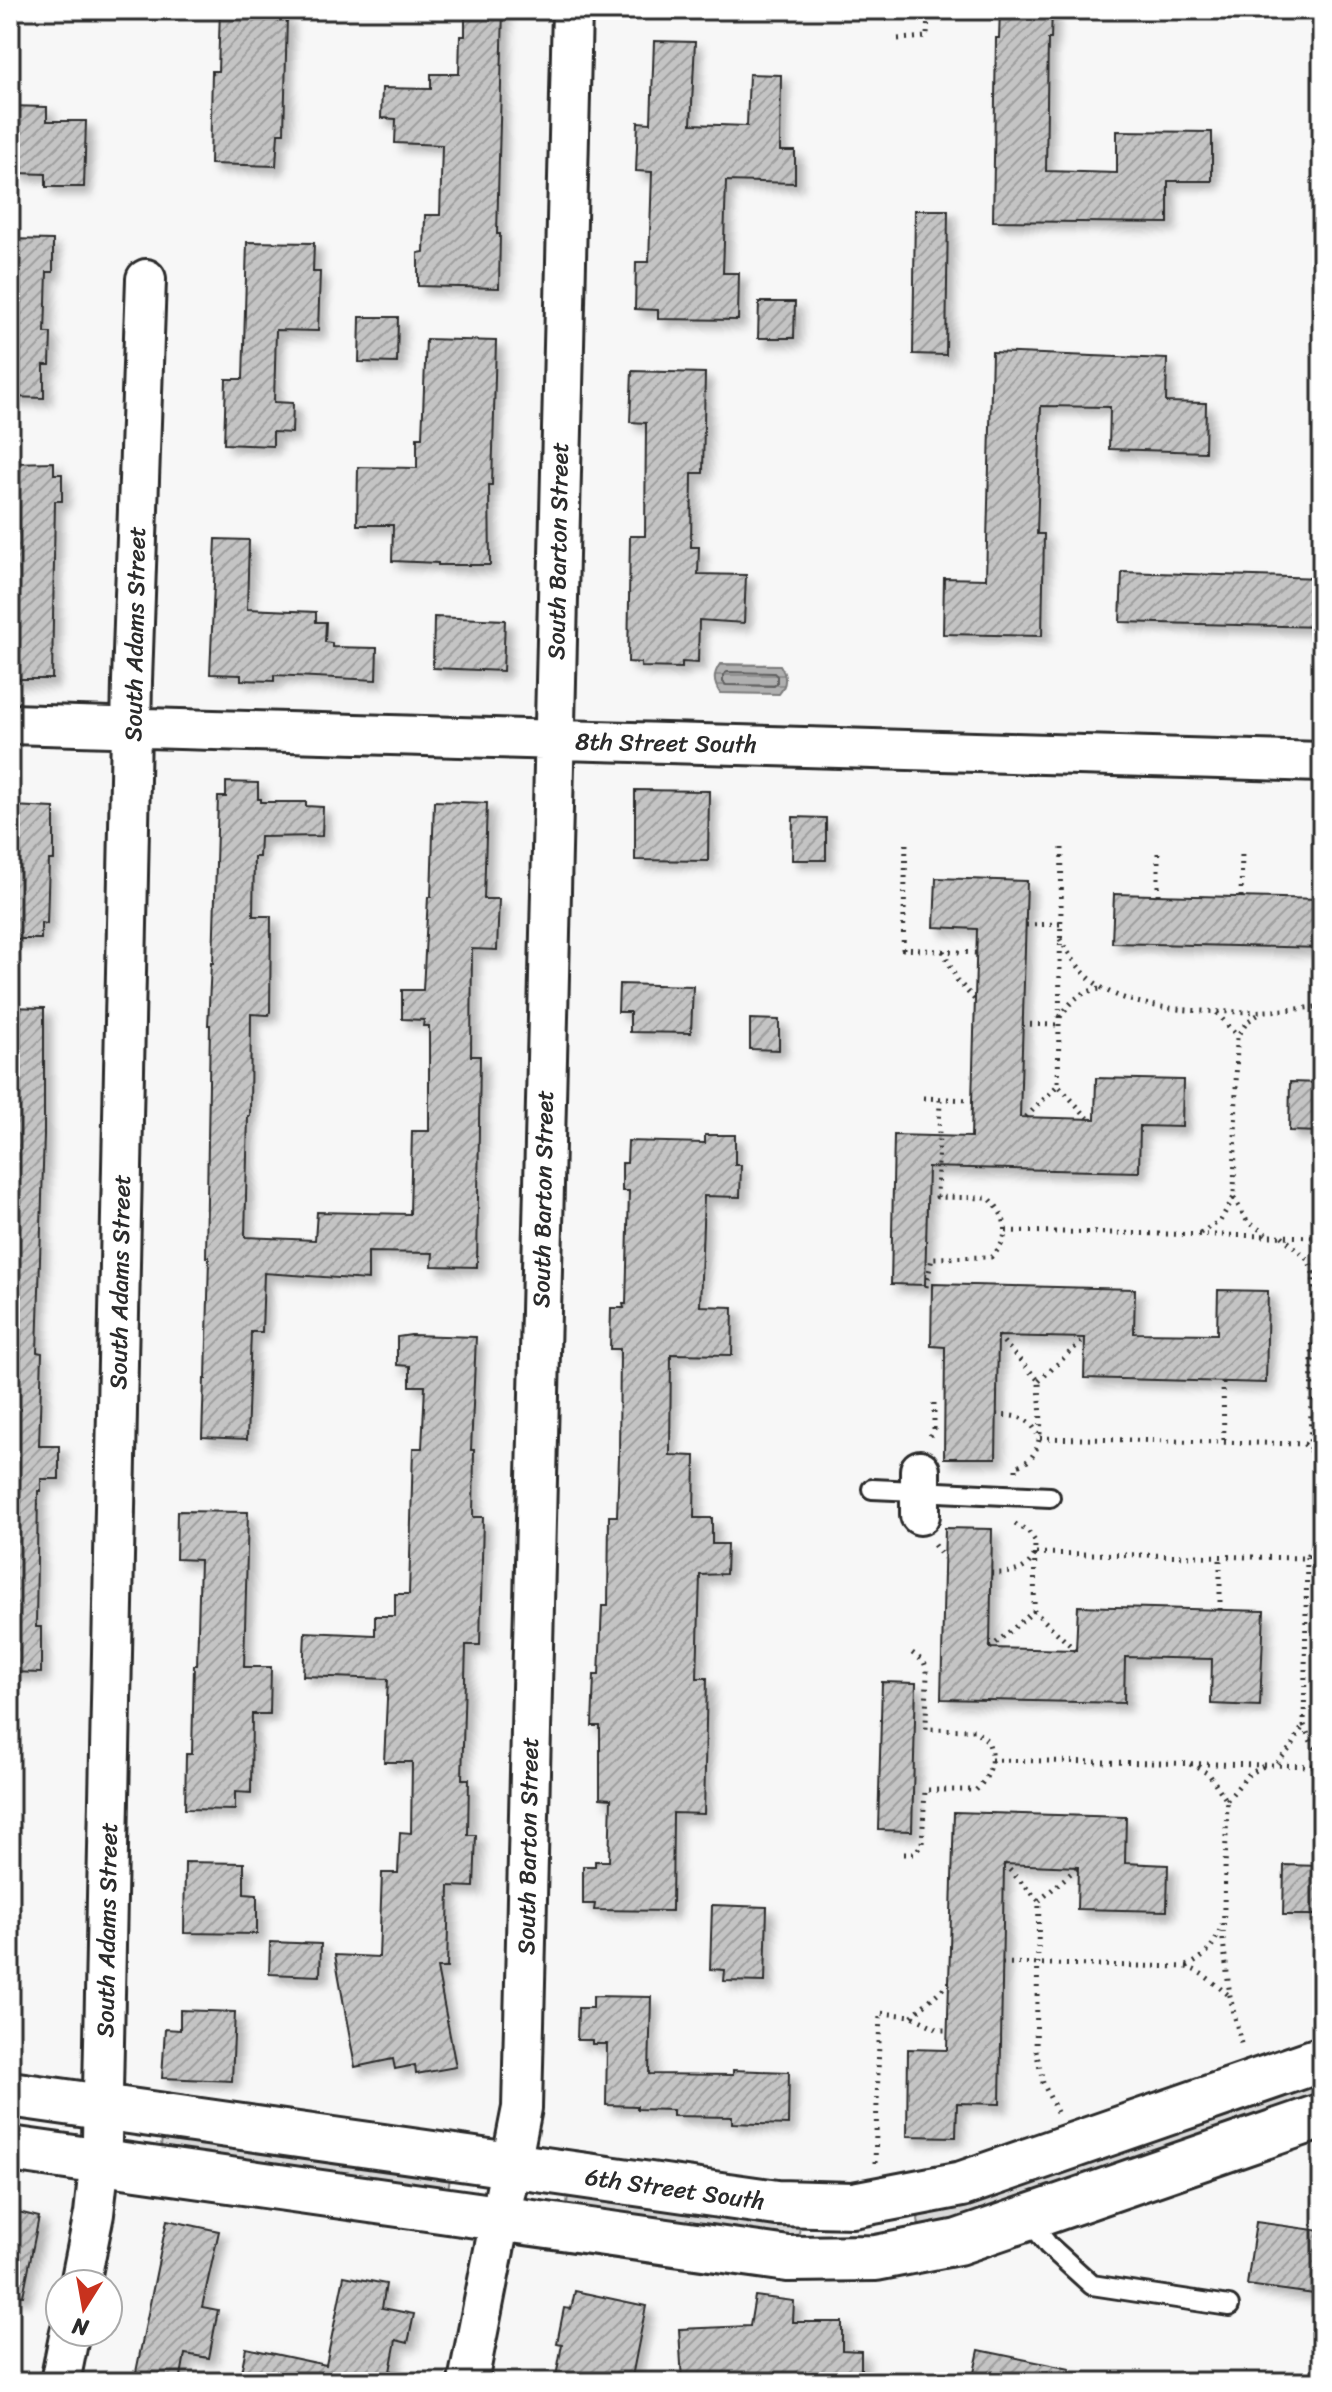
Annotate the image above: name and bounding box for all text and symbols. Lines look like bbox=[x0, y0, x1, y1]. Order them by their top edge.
street label: South Barton Street bbox=[535, 442, 581, 660]
street label: South Adams Street bbox=[112, 526, 158, 742]
street label: 8th Street South bbox=[575, 720, 757, 766]
street label: South Barton Street bbox=[520, 1090, 566, 1308]
street label: South Adams Street bbox=[97, 1174, 143, 1390]
street label: South Barton Street bbox=[505, 1737, 551, 1955]
street label: South Adams Street bbox=[84, 1822, 130, 2038]
street label: 6th Street South bbox=[582, 2156, 768, 2222]
north arrow bbox=[44, 2268, 124, 2348]
text: N bbox=[68, 2306, 92, 2348]

